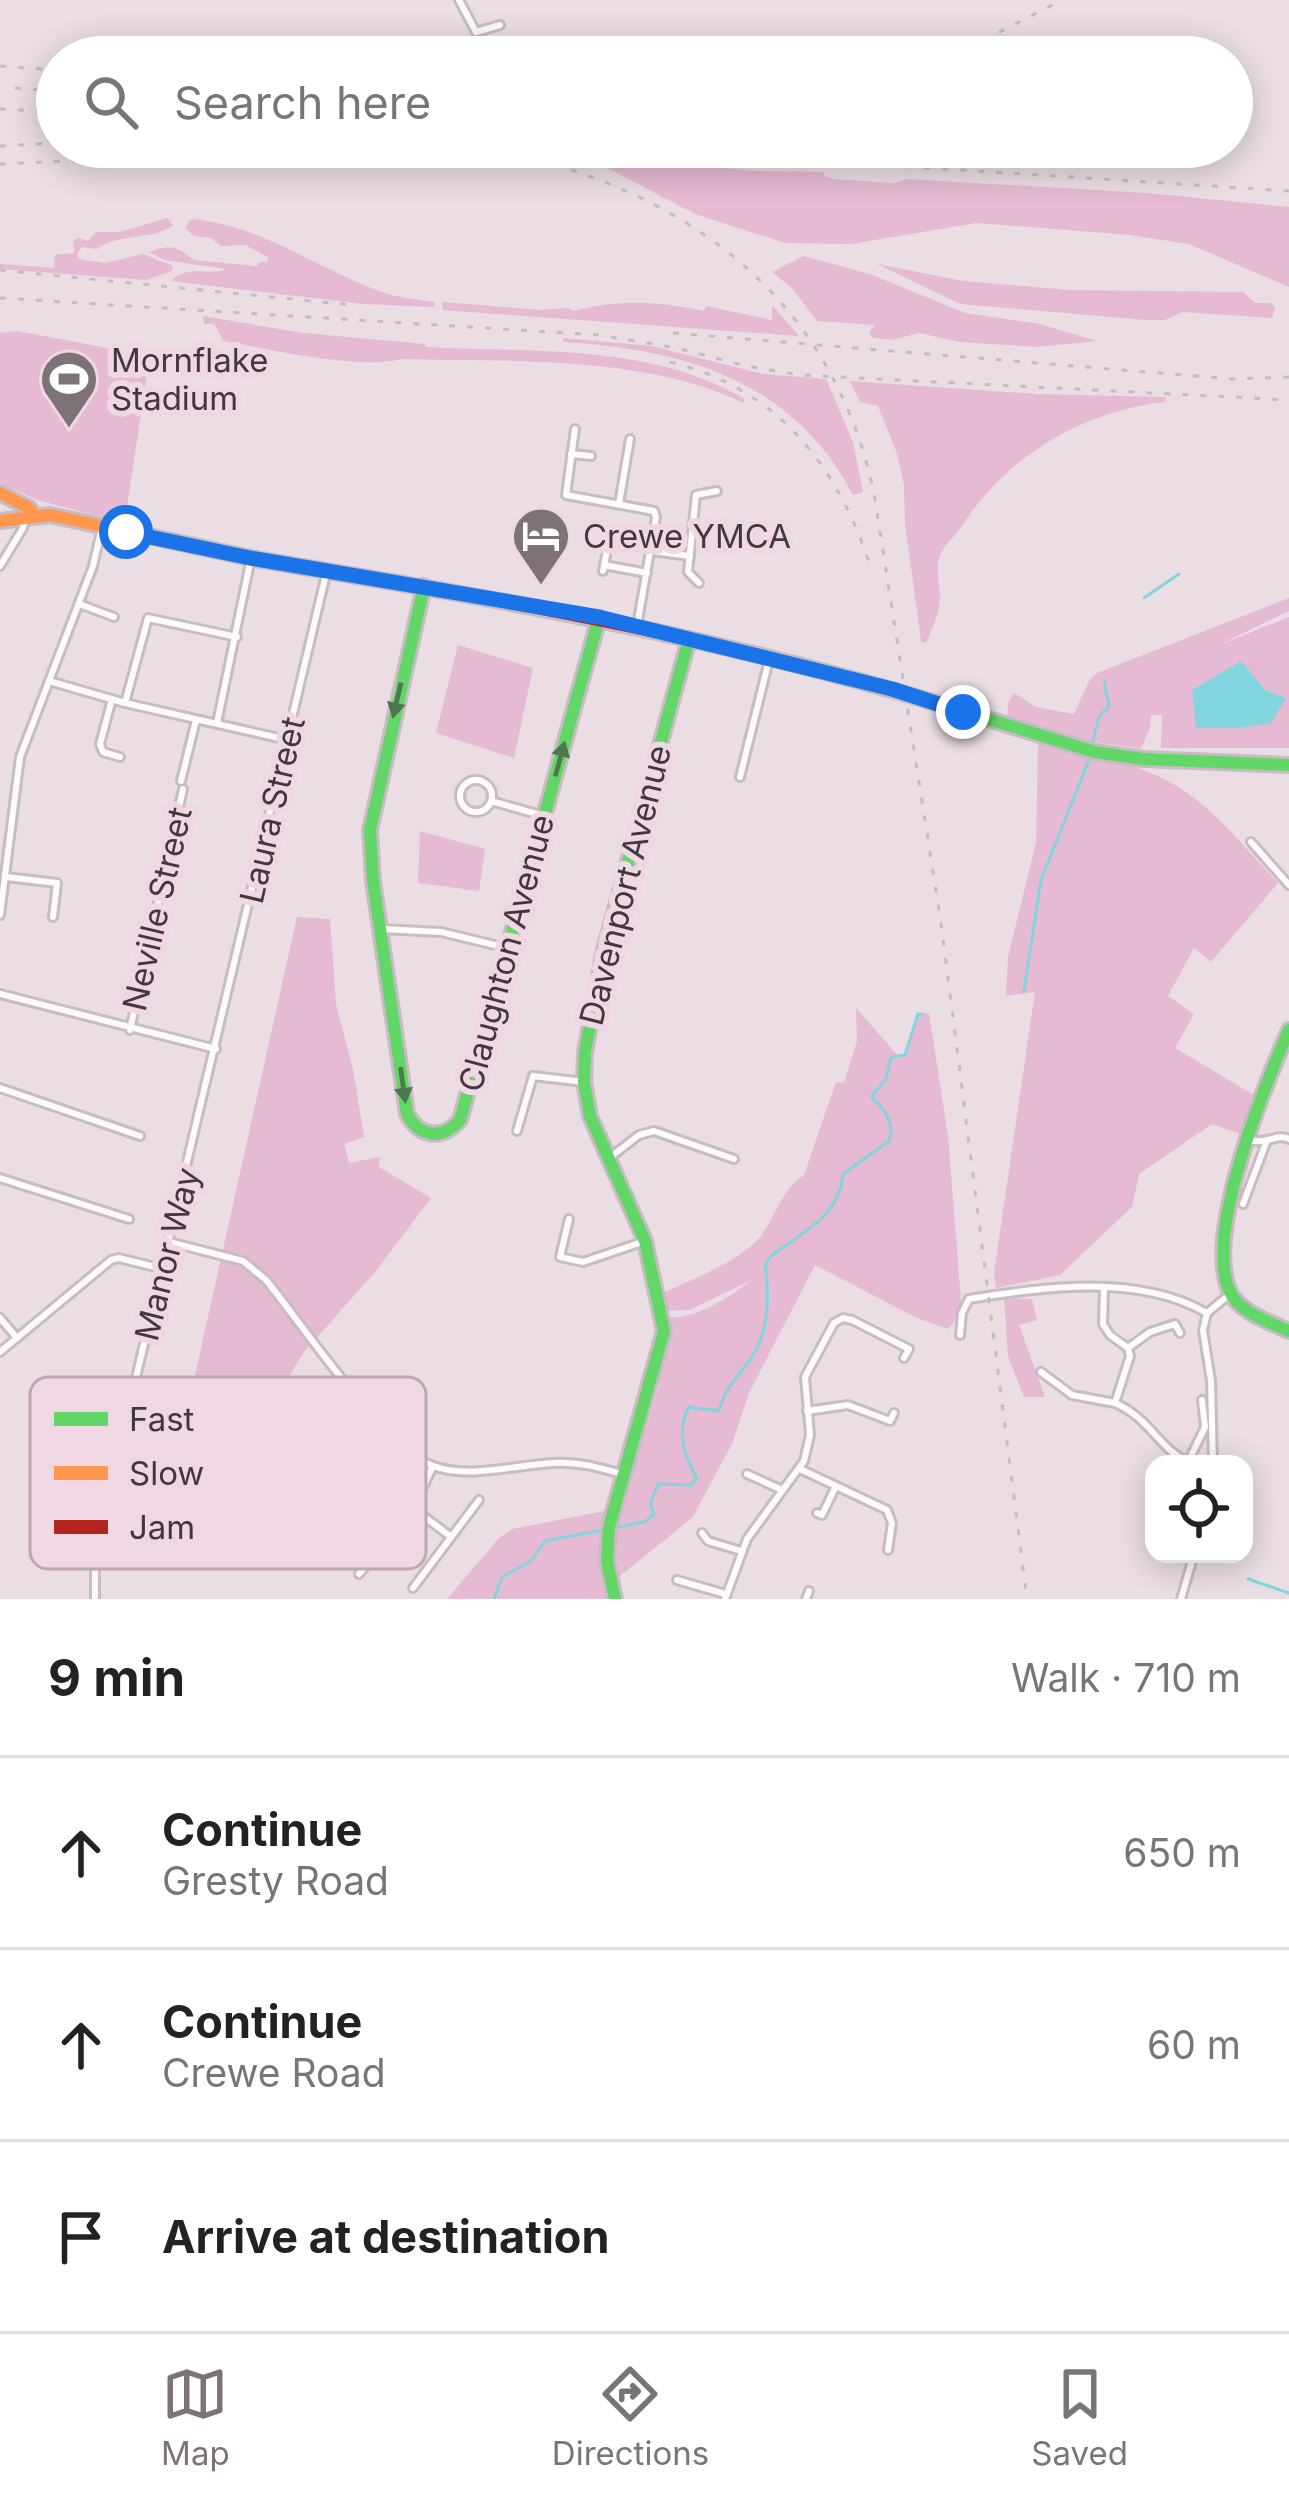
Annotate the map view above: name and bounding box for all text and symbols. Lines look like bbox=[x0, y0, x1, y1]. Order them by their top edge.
search box bbox=[36, 36, 1253, 168]
icon: search bbox=[78, 69, 144, 135]
text: Search here bbox=[174, 75, 431, 130]
place label: Mornflake Stadium bbox=[111, 340, 268, 418]
sports icon: Mornflake Stadium bbox=[38, 348, 100, 430]
route start bbox=[99, 505, 153, 559]
hotel icon: Crewe YMCA bbox=[510, 505, 572, 587]
place label: Crewe YMCA bbox=[583, 516, 791, 556]
one-way arrow bbox=[386, 681, 405, 719]
route end bbox=[936, 685, 990, 739]
street label: Laura Street bbox=[231, 713, 313, 907]
one-way arrow bbox=[551, 740, 570, 777]
street label: Davenport Avenue bbox=[571, 741, 679, 1029]
street label: Neville Street bbox=[114, 803, 200, 1015]
street label: Claughton Avenue bbox=[450, 810, 562, 1096]
one-way arrow bbox=[394, 1066, 413, 1104]
street label: Manor Way bbox=[126, 1163, 208, 1345]
legend bbox=[30, 1377, 426, 1569]
text: Fast bbox=[129, 1399, 195, 1439]
text: Slow bbox=[129, 1453, 204, 1493]
map controls bbox=[1145, 1455, 1253, 1563]
button: locate bbox=[1145, 1455, 1253, 1563]
text: Jam bbox=[129, 1507, 195, 1547]
text: 9 min bbox=[48, 1647, 185, 1708]
text: Walk · 710 m bbox=[1011, 1654, 1241, 1701]
text: Continue bbox=[162, 1802, 362, 1857]
icon: ahead bbox=[48, 1820, 114, 1886]
text: 650 m bbox=[1123, 1829, 1241, 1876]
text: Gresty Road bbox=[162, 1857, 389, 1904]
text: Continue bbox=[162, 1994, 362, 2049]
icon: ahead bbox=[48, 2012, 114, 2078]
text: 60 m bbox=[1147, 2021, 1241, 2068]
text: Crewe Road bbox=[162, 2049, 386, 2096]
icon: arrive bbox=[48, 2204, 114, 2270]
text: Arrive at destination bbox=[162, 2209, 609, 2264]
tab: Map bbox=[161, 2361, 230, 2473]
tab: Directions bbox=[552, 2361, 709, 2473]
tab: Saved bbox=[1031, 2361, 1128, 2473]

